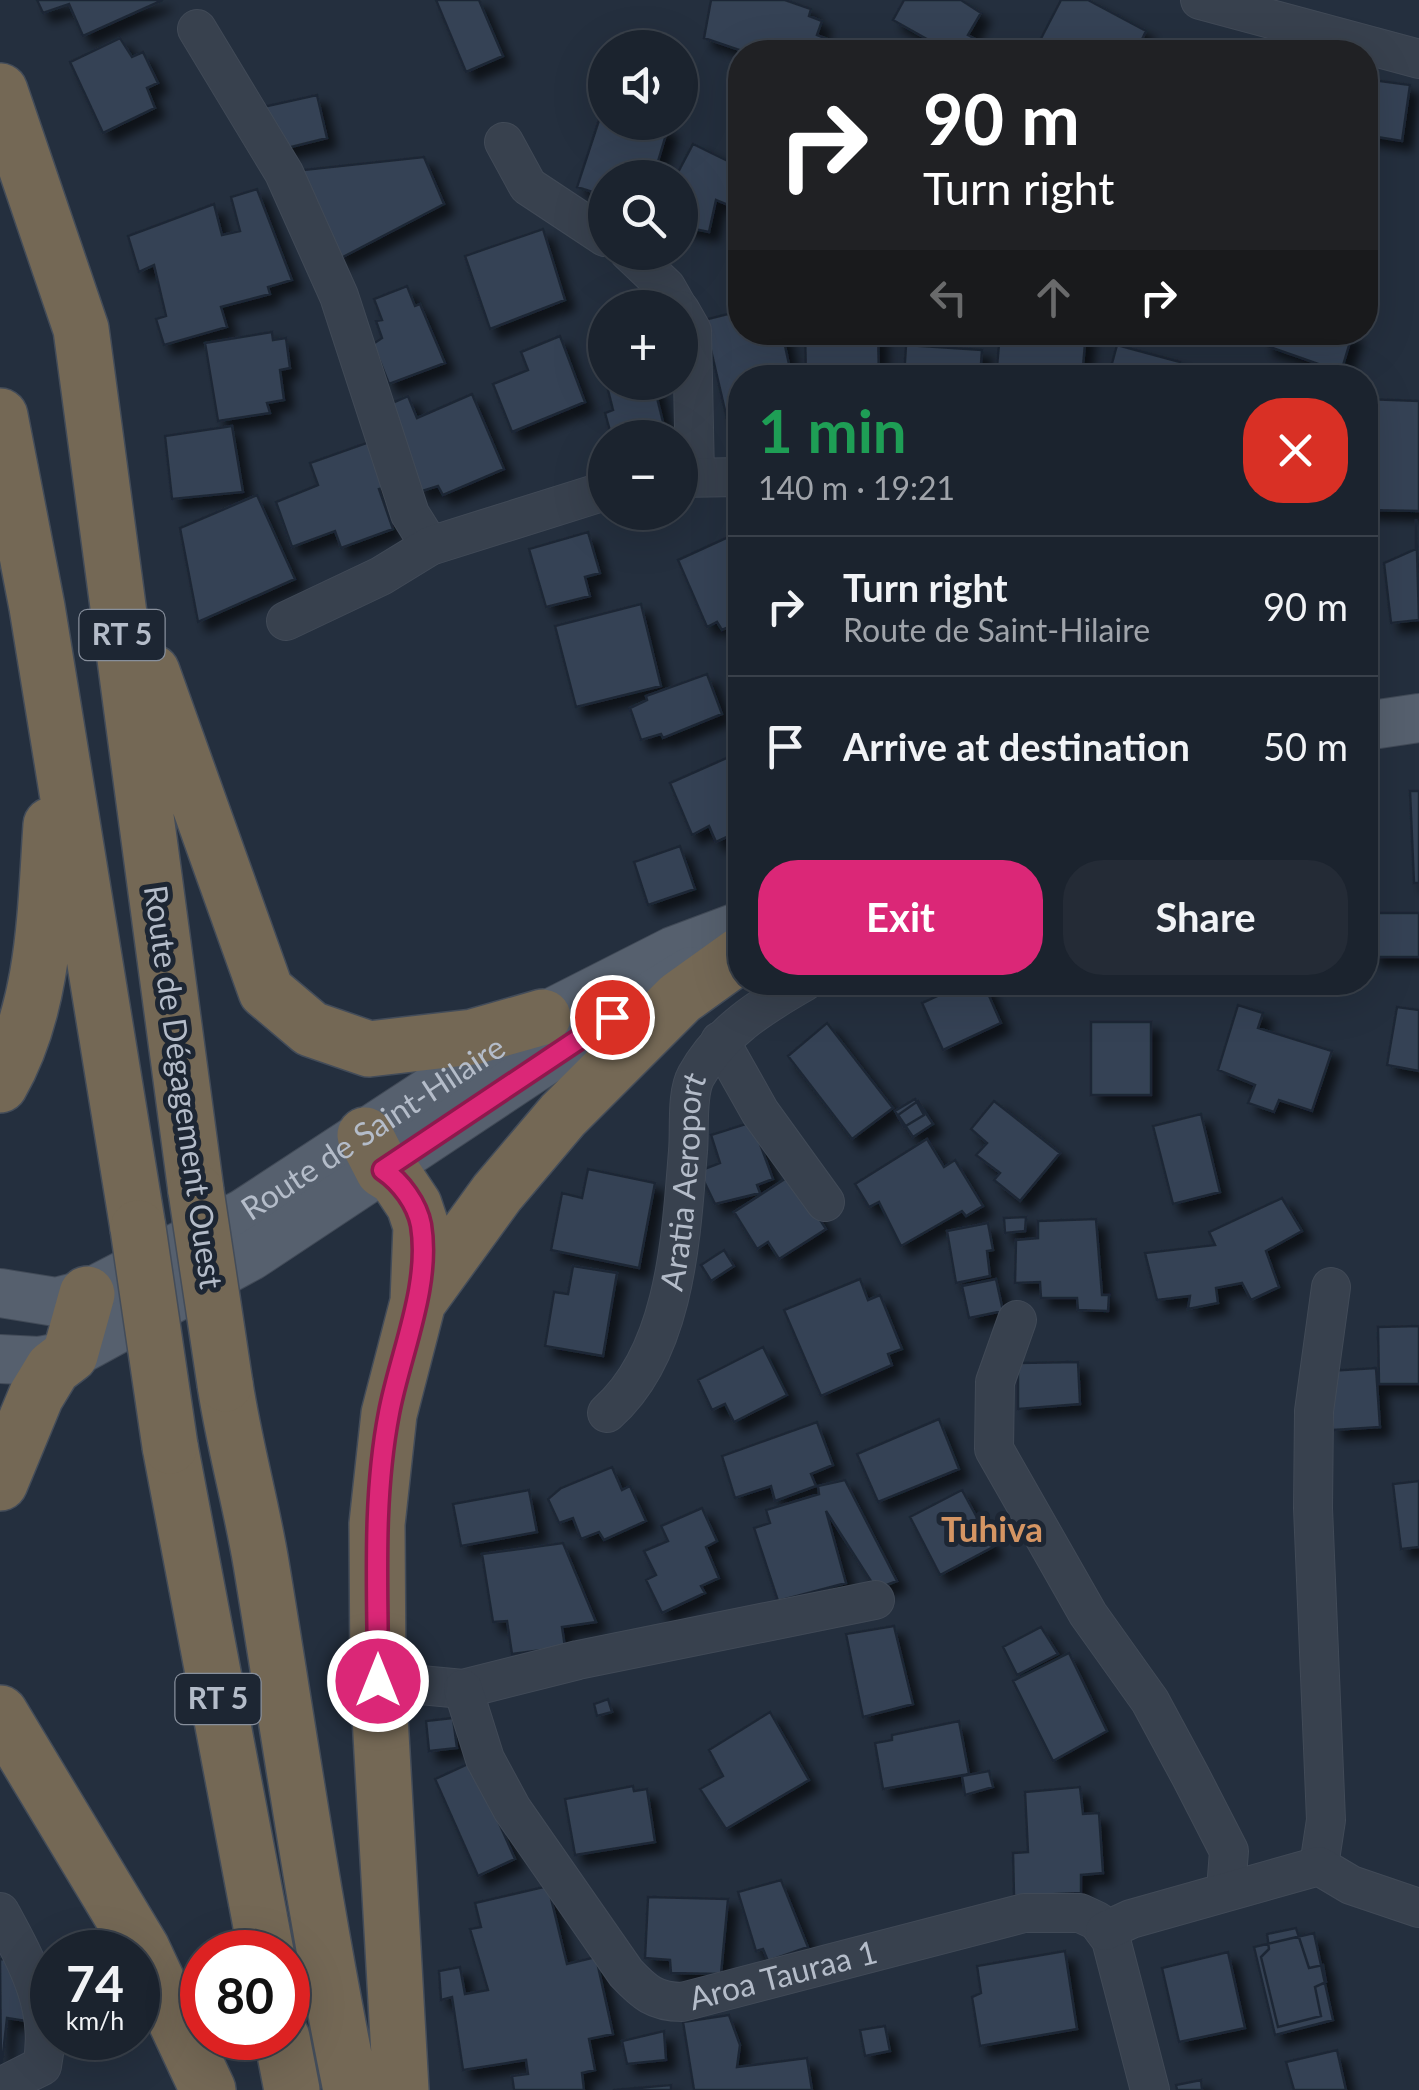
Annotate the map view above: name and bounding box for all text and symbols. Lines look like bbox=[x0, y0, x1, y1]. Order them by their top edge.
map controls bbox=[588, 30, 698, 530]
button: sound bbox=[588, 30, 698, 140]
text: 90 m bbox=[923, 76, 1080, 160]
icon: right bbox=[758, 80, 888, 210]
button: search bbox=[588, 160, 698, 270]
text: Turn right bbox=[923, 161, 1114, 215]
icon: left bbox=[921, 270, 976, 325]
icon: ahead bbox=[1026, 270, 1081, 325]
icon: right bbox=[1131, 270, 1186, 325]
button: + bbox=[588, 290, 698, 400]
text: 1 min bbox=[758, 394, 907, 466]
button: close bbox=[1243, 398, 1348, 503]
button: − bbox=[588, 420, 698, 530]
text: 140 m · 19:21 bbox=[758, 468, 955, 507]
text: Turn right bbox=[843, 564, 1008, 610]
icon: right bbox=[758, 579, 813, 634]
text: 90 m bbox=[1263, 583, 1348, 629]
road number: RT 5 bbox=[80, 610, 164, 660]
text: Route de Saint-Hilaire bbox=[843, 610, 1150, 649]
icon: arrive bbox=[758, 719, 813, 774]
text: Arrive at destination bbox=[843, 723, 1190, 769]
text: 50 m bbox=[1263, 723, 1348, 769]
button: Exit bbox=[758, 860, 1043, 975]
button: Share bbox=[1063, 860, 1348, 975]
street label: Route de Dégagement Ouest bbox=[137, 882, 232, 1292]
pin bbox=[570, 975, 655, 1060]
icon: arrive bbox=[585, 990, 640, 1045]
street label: Route de Saint-Hilaire bbox=[233, 1026, 512, 1228]
street label: Aratia Aeroport bbox=[651, 1065, 713, 1294]
district label: Tuhiva bbox=[941, 1507, 1043, 1549]
position arrow bbox=[326, 1629, 430, 1733]
road number: RT 5 bbox=[176, 1674, 260, 1724]
speed limit sign: 80 bbox=[180, 1930, 310, 2060]
street label: Aroa Tauraa 1 bbox=[685, 1931, 881, 2017]
text: 74 bbox=[66, 1953, 124, 2013]
text: km/h bbox=[66, 2005, 124, 2035]

